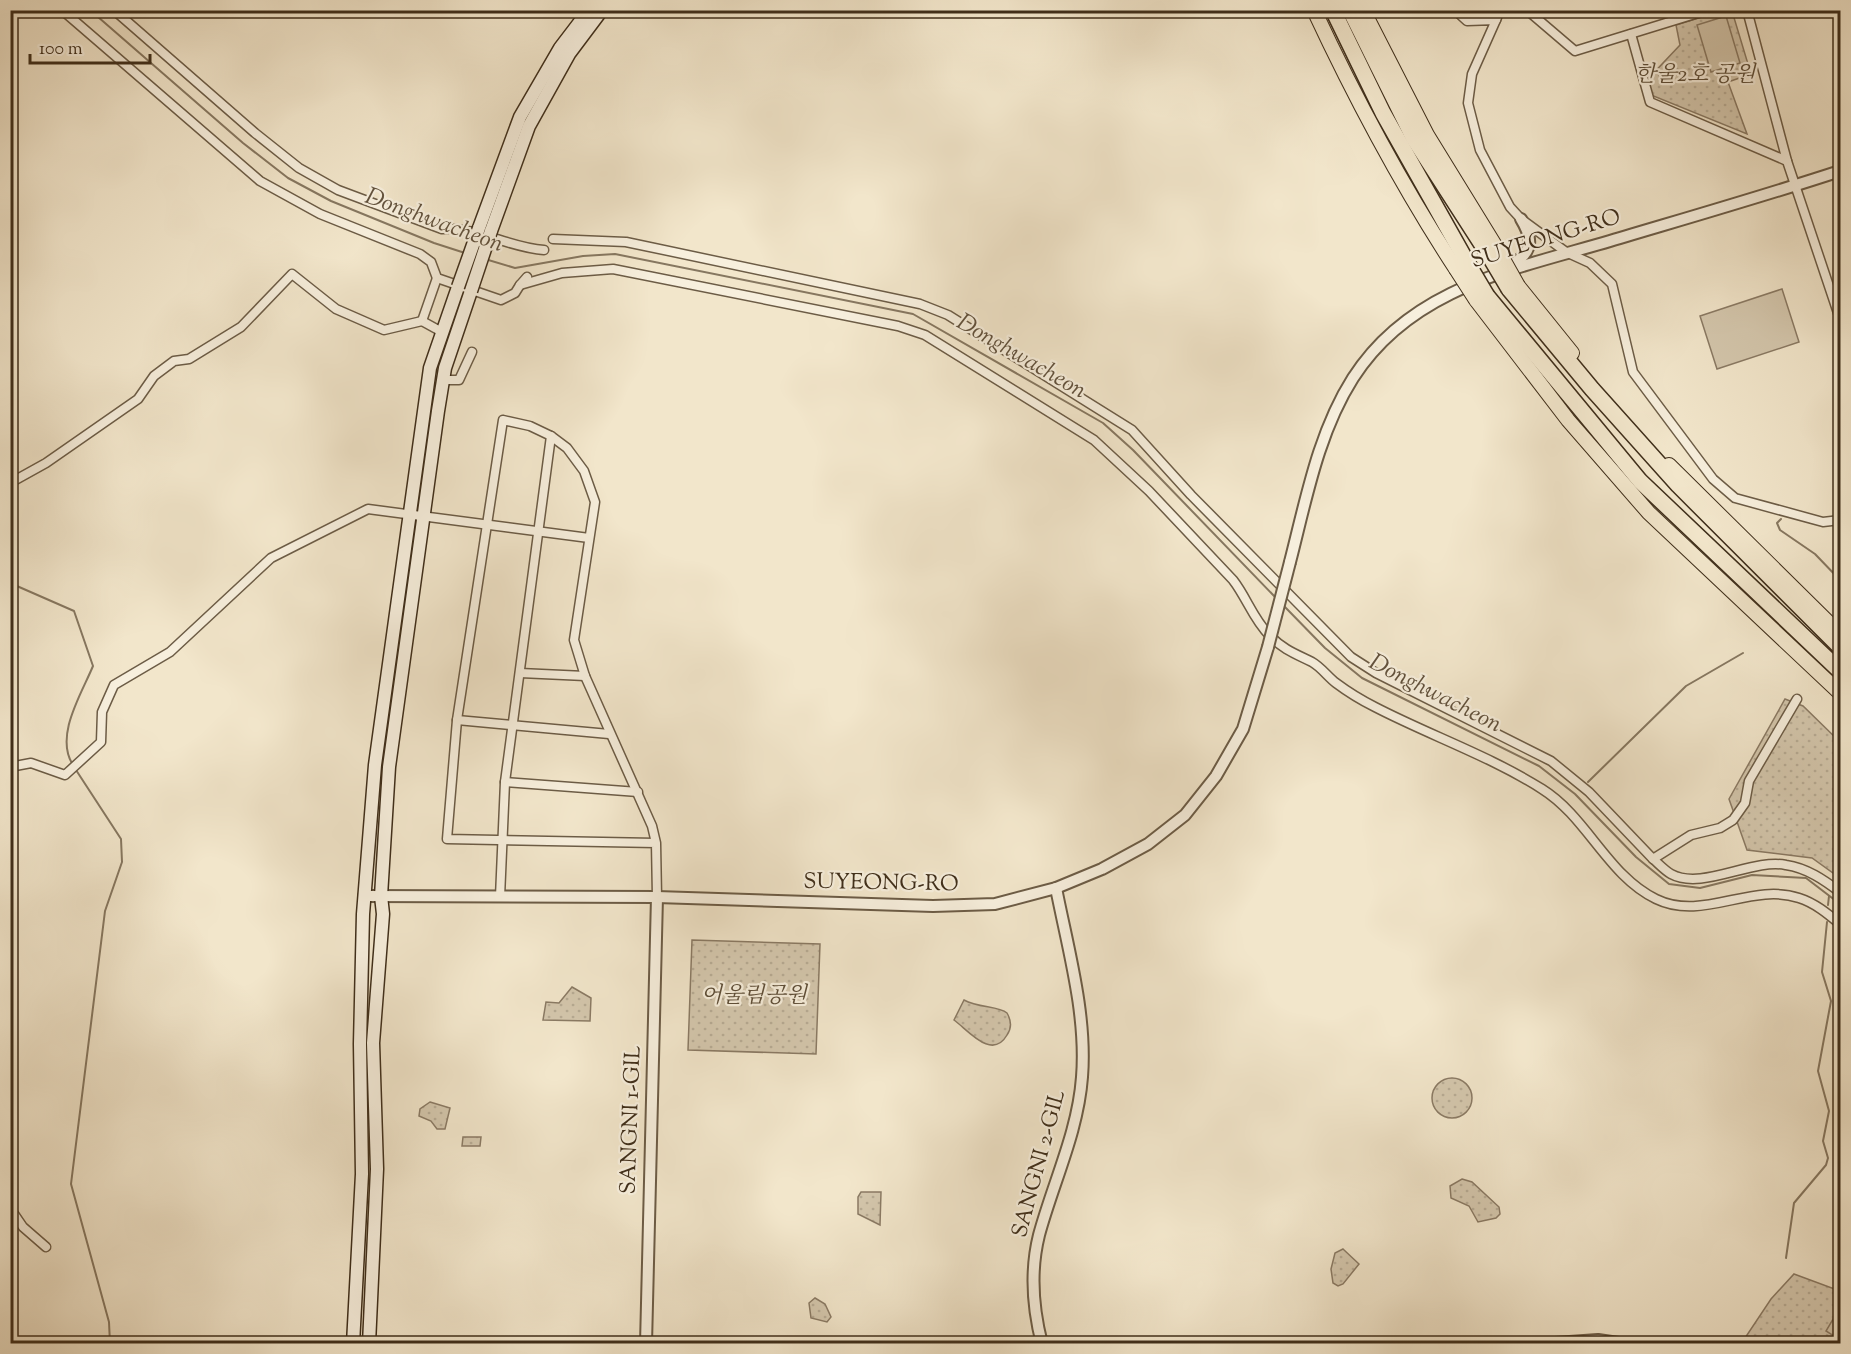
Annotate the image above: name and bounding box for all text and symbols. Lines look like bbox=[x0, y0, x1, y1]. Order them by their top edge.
scale bar bbox=[30, 27, 150, 65]
text: 100 m bbox=[39, 37, 83, 63]
park label: 한울2호 공원 bbox=[1635, 60, 1757, 92]
water label: Donghwacheon bbox=[360, 180, 508, 262]
street label: SUYEONG-RO bbox=[1467, 202, 1625, 278]
water label: Donghwacheon bbox=[950, 306, 1093, 408]
water label: Donghwacheon bbox=[1363, 646, 1508, 742]
street label: SUYEONG-RO bbox=[803, 867, 959, 901]
park label: 어울림공원 bbox=[701, 981, 809, 1013]
street label: SANGNI 1-GIL bbox=[613, 1045, 651, 1195]
street label: SANGNI 2-GIL bbox=[1005, 1087, 1075, 1241]

